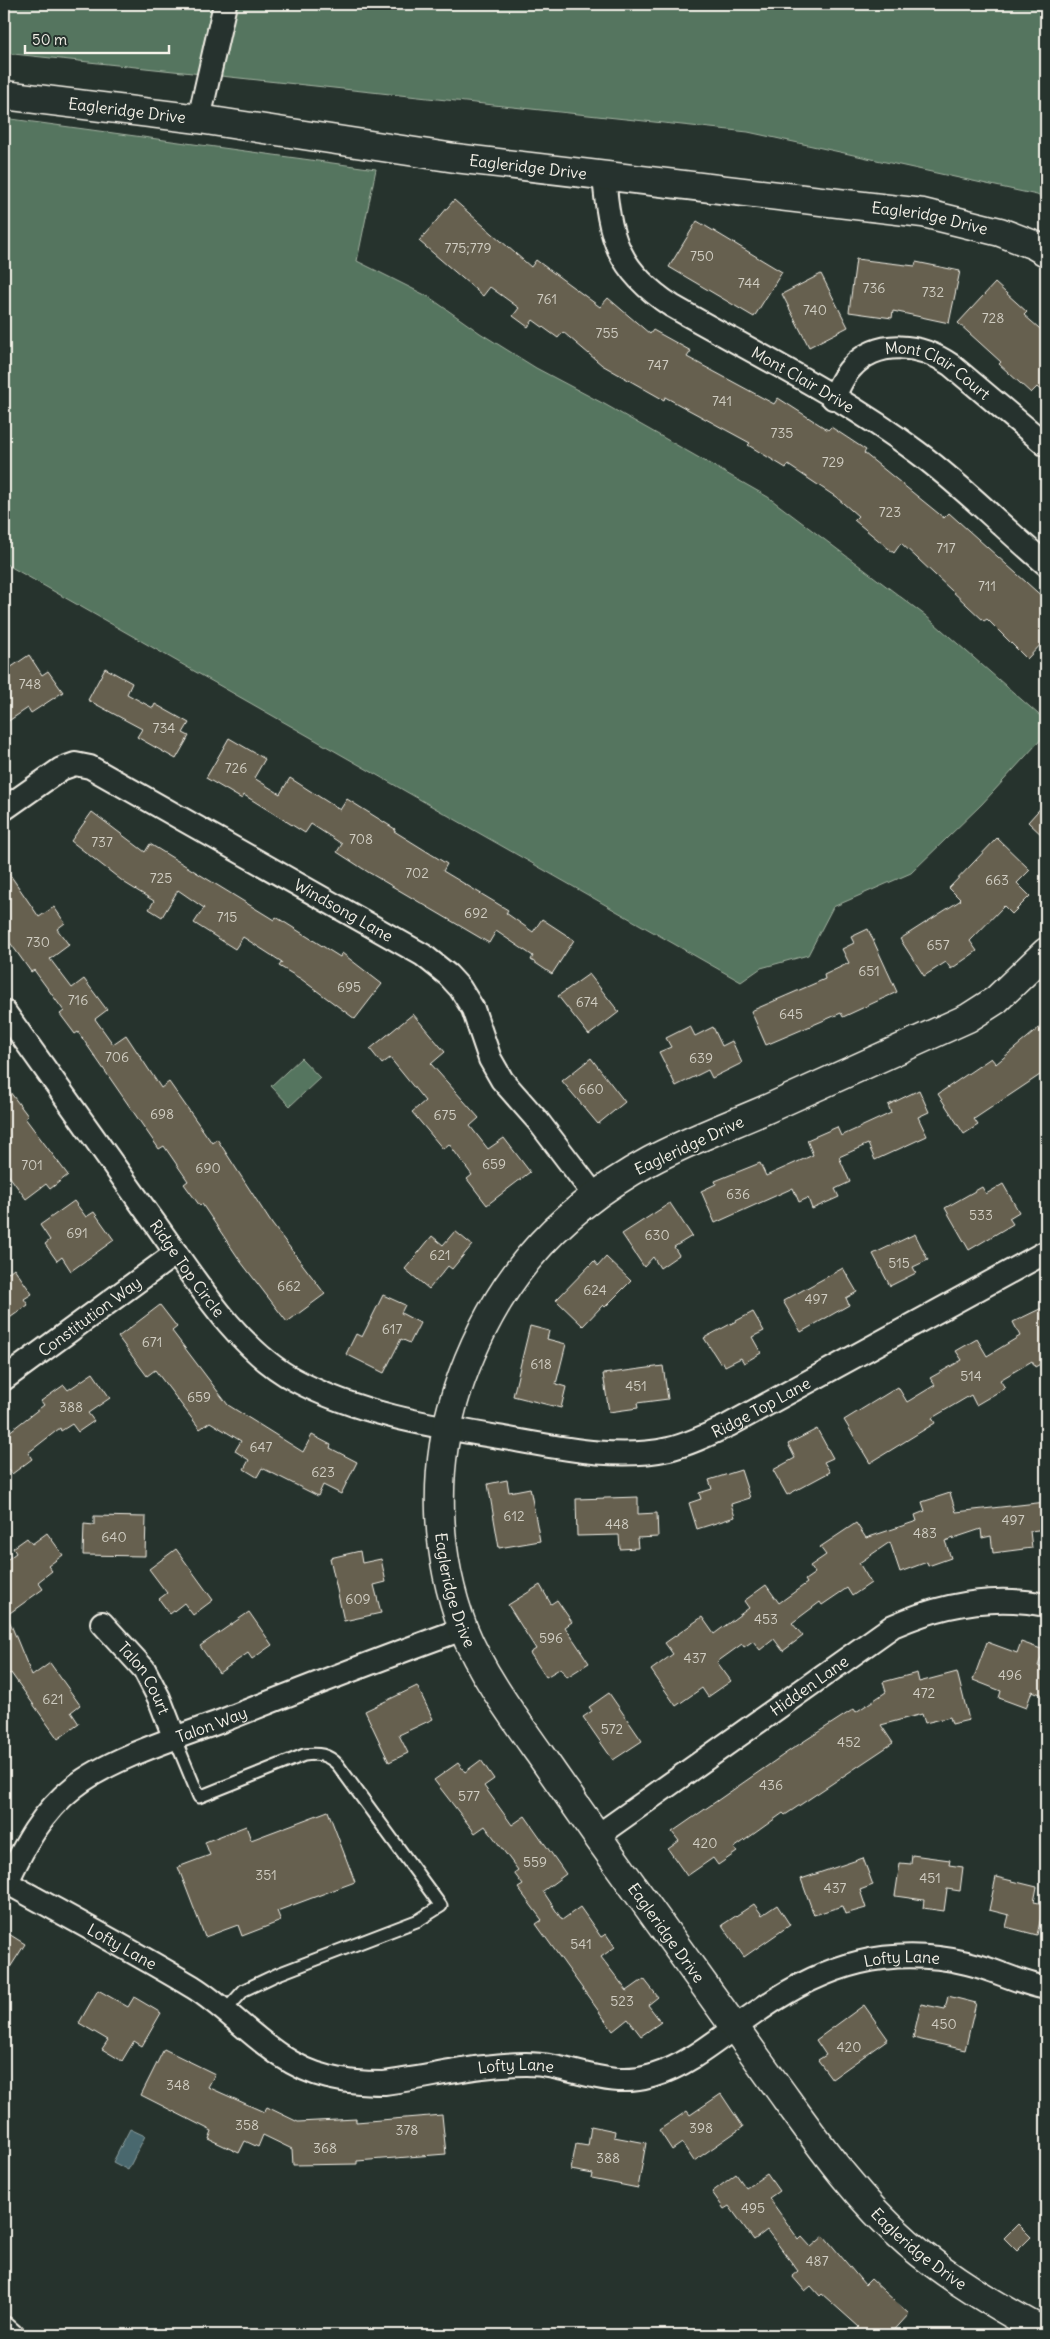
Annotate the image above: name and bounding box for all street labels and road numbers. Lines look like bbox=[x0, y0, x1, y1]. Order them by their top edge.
street label: Eagleridge Drive bbox=[67, 93, 187, 127]
street label: Eagleridge Drive bbox=[468, 150, 588, 183]
street label: Eagleridge Drive bbox=[870, 197, 990, 239]
street label: Mont Clair Court bbox=[884, 337, 995, 404]
street label: Mont Clair Drive bbox=[748, 342, 858, 417]
street label: Windsong Lane bbox=[290, 874, 397, 946]
street label: Eagleridge Drive bbox=[631, 1111, 747, 1179]
street label: Ridge Top Circle bbox=[146, 1216, 229, 1321]
street label: Constitution Way bbox=[34, 1272, 145, 1361]
street label: Ridge Top Lane bbox=[708, 1373, 814, 1442]
street label: Eagleridge Drive bbox=[431, 1532, 480, 1651]
street label: Talon Court bbox=[114, 1637, 175, 1718]
street label: Hidden Lane bbox=[766, 1651, 852, 1720]
street label: Talon Way bbox=[173, 1702, 250, 1747]
street label: Eagleridge Drive bbox=[624, 1879, 709, 1986]
street label: Lofty Lane bbox=[84, 1919, 160, 1974]
street label: Lofty Lane bbox=[862, 1946, 941, 1971]
street label: Lofty Lane bbox=[476, 2054, 556, 2078]
street label: Eagleridge Drive bbox=[867, 2203, 971, 2294]

